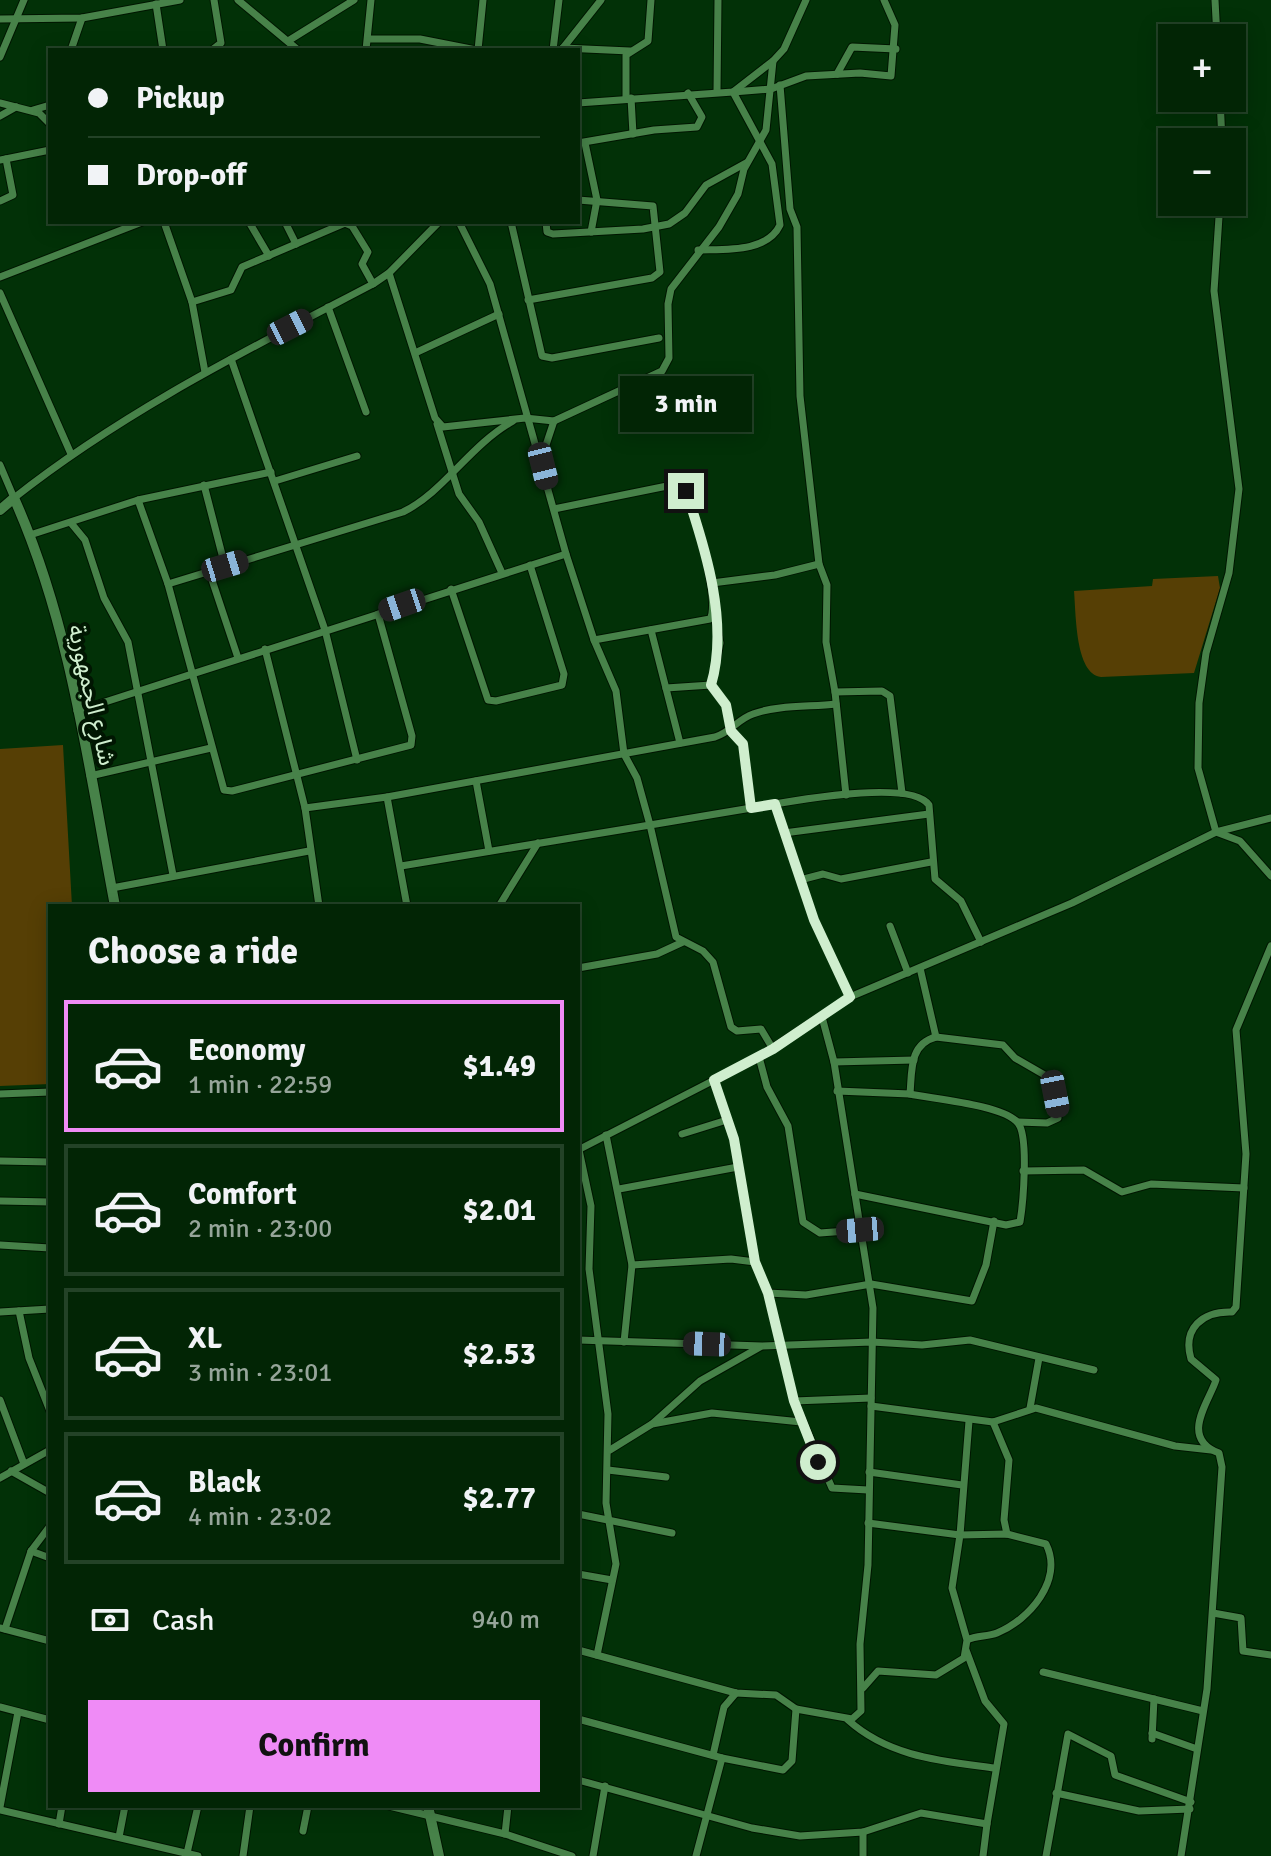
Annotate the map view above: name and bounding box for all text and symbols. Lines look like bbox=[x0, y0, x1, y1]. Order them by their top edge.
map controls bbox=[1158, 24, 1246, 216]
button: + bbox=[1158, 24, 1246, 112]
text: Pickup bbox=[136, 80, 225, 117]
button: − bbox=[1158, 128, 1246, 216]
text: Drop-off bbox=[136, 157, 246, 194]
car bbox=[263, 305, 317, 349]
callout: 3 min bbox=[620, 375, 752, 431]
text: 3 min bbox=[655, 388, 717, 420]
car bbox=[526, 440, 560, 492]
route end bbox=[668, 473, 704, 509]
car bbox=[199, 548, 251, 584]
car bbox=[375, 586, 429, 624]
street label: شارع الجمهورية bbox=[59, 622, 123, 769]
text: Choose a ride bbox=[88, 929, 298, 974]
icon: car bbox=[92, 1030, 164, 1102]
text: Economy bbox=[188, 1032, 305, 1069]
text: $1.49 bbox=[463, 1048, 536, 1085]
car bbox=[1039, 1068, 1071, 1120]
text: 1 min · 22:59 bbox=[188, 1069, 332, 1101]
icon: car bbox=[92, 1174, 164, 1246]
text: Comfort bbox=[188, 1176, 297, 1213]
text: $2.01 bbox=[463, 1192, 536, 1229]
text: 2 min · 23:00 bbox=[188, 1213, 332, 1245]
car bbox=[835, 1216, 885, 1244]
icon: car bbox=[92, 1318, 164, 1390]
text: XL bbox=[188, 1320, 222, 1357]
car bbox=[683, 1331, 731, 1357]
text: $2.53 bbox=[463, 1336, 536, 1373]
text: 3 min · 23:01 bbox=[188, 1357, 332, 1389]
route start bbox=[800, 1444, 836, 1480]
icon: car bbox=[92, 1462, 164, 1534]
text: Black bbox=[188, 1464, 261, 1501]
text: $2.77 bbox=[463, 1480, 536, 1517]
text: 4 min · 23:02 bbox=[188, 1501, 332, 1533]
icon: cash bbox=[88, 1598, 132, 1642]
text: Cash bbox=[152, 1602, 215, 1639]
text: 940 m bbox=[471, 1604, 540, 1636]
button: Confirm bbox=[88, 1700, 540, 1792]

